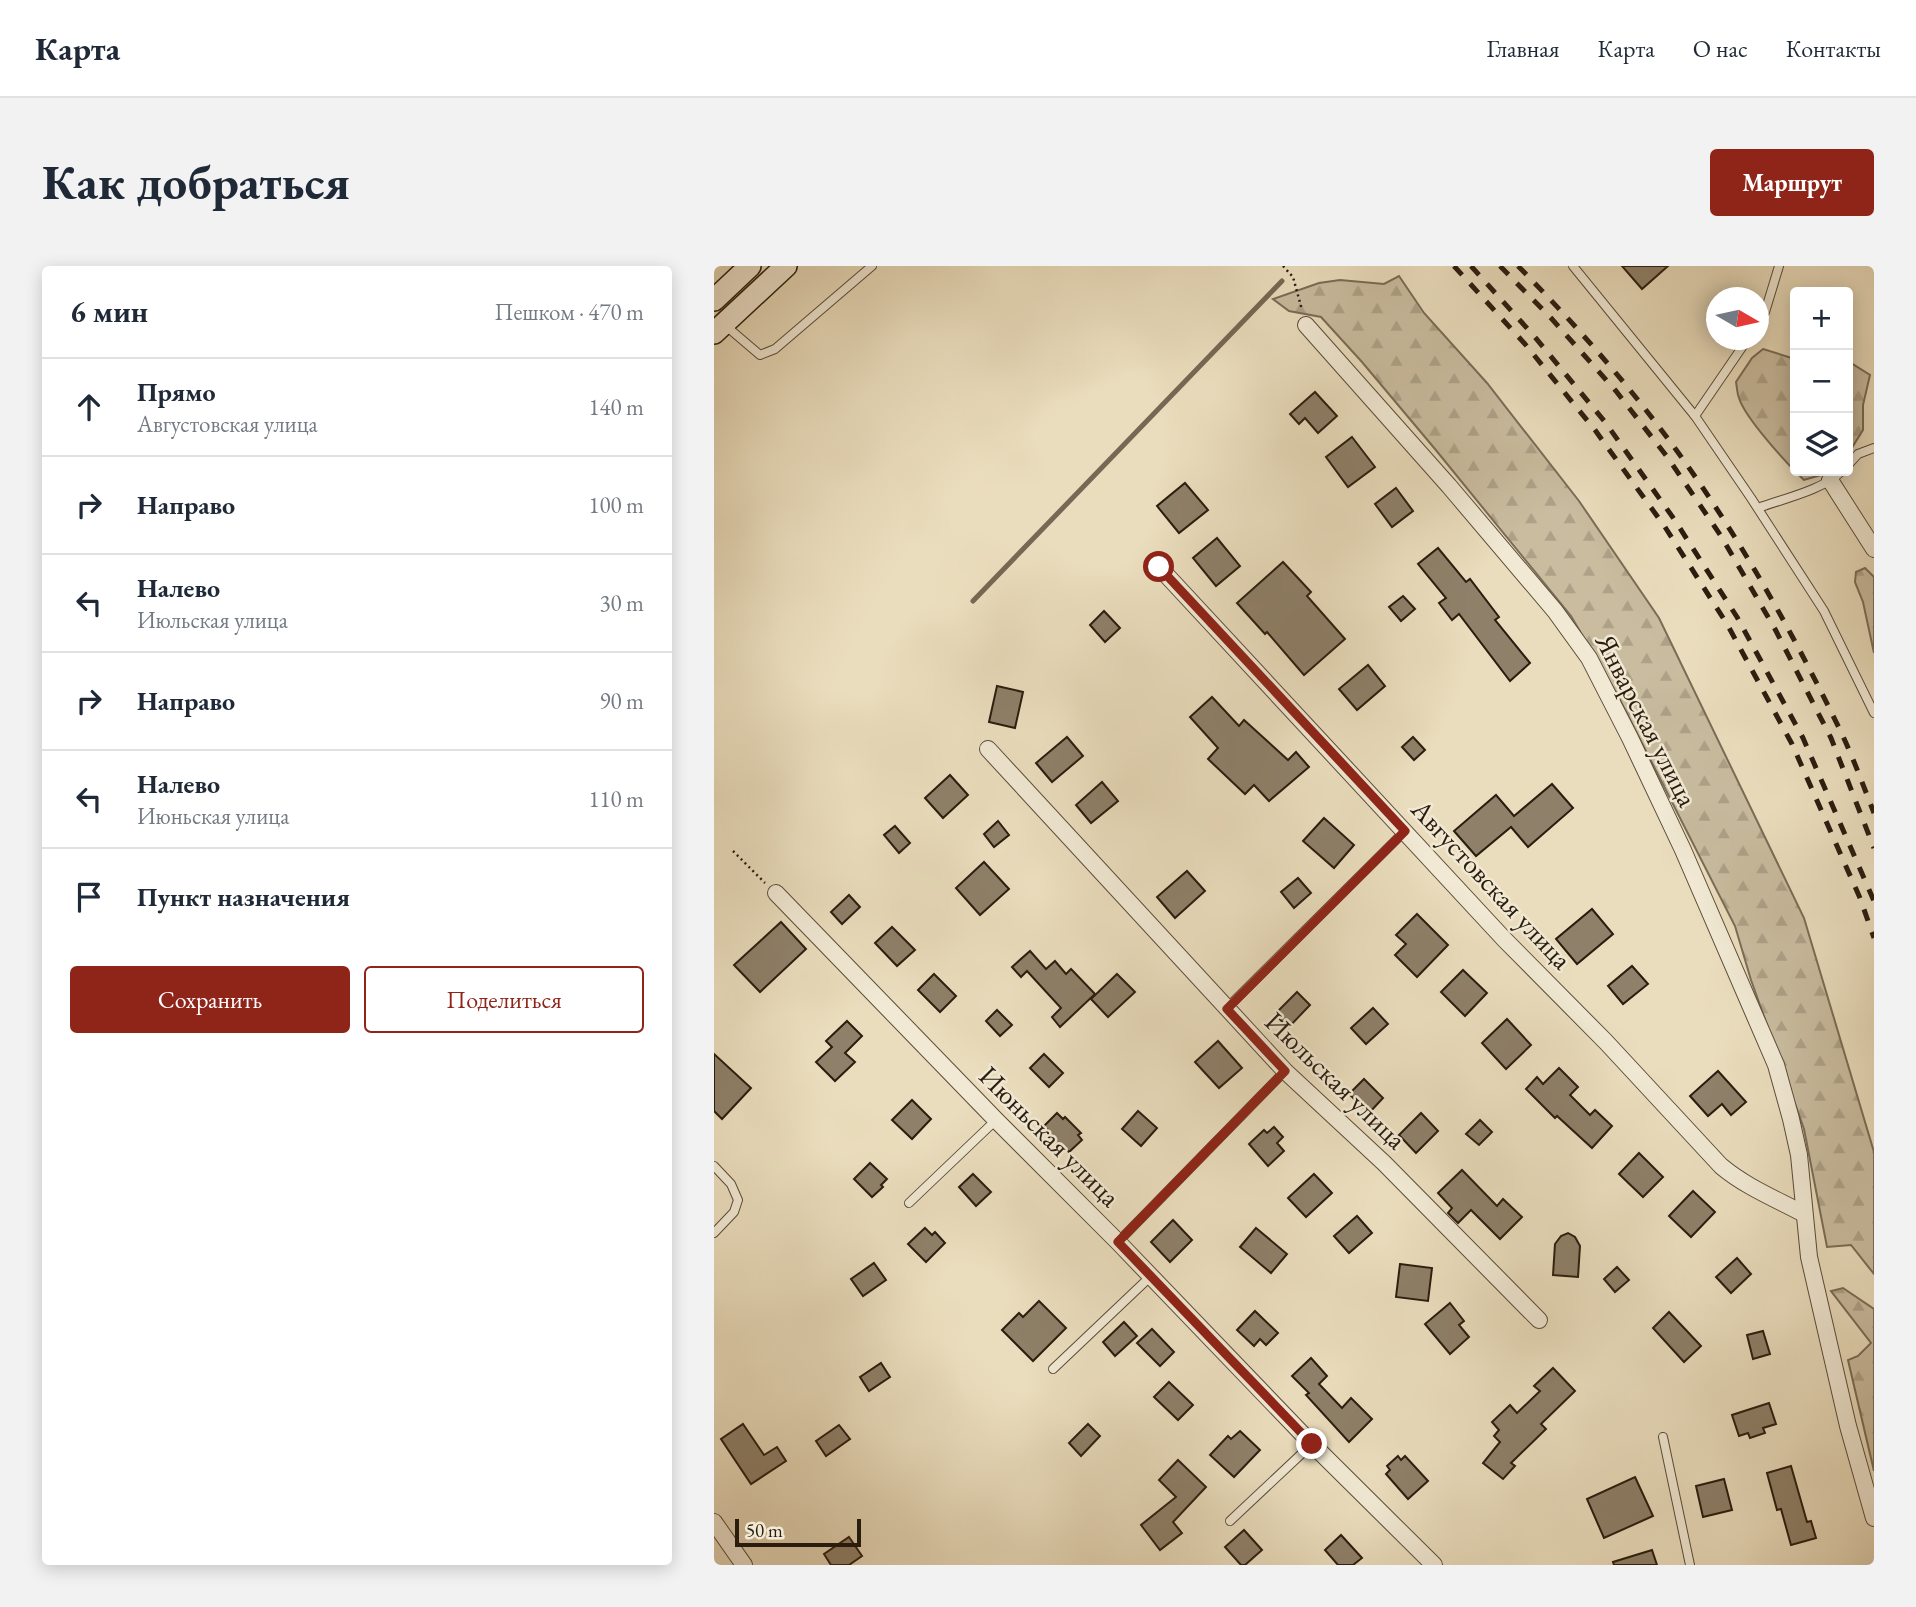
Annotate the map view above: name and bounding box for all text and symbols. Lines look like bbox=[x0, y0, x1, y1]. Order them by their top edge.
text: Карта bbox=[35, 27, 120, 70]
text: Главная bbox=[1486, 33, 1560, 64]
text: Карта bbox=[1598, 33, 1655, 64]
text: О нас bbox=[1693, 33, 1748, 64]
text: Контакты bbox=[1786, 33, 1881, 64]
button: Маршрут bbox=[1710, 149, 1874, 216]
text: Как добраться bbox=[42, 150, 350, 214]
north arrow bbox=[1706, 287, 1769, 350]
map controls bbox=[1790, 287, 1853, 476]
button: + bbox=[1790, 287, 1853, 350]
text: 6 мин bbox=[70, 292, 148, 331]
text: Пешком · 470 m bbox=[495, 297, 644, 327]
button: − bbox=[1790, 350, 1853, 413]
text: Прямо bbox=[137, 375, 216, 409]
icon: ahead bbox=[70, 388, 108, 426]
text: 140 m bbox=[588, 392, 644, 422]
text: Августовская улица bbox=[137, 409, 318, 439]
button: layers bbox=[1790, 413, 1853, 476]
icon: right bbox=[70, 486, 108, 524]
text: Направо bbox=[137, 488, 235, 522]
text: 100 m bbox=[588, 490, 644, 520]
route start bbox=[1143, 551, 1174, 582]
text: Налево bbox=[137, 571, 220, 605]
icon: left bbox=[70, 584, 108, 622]
text: 30 m bbox=[599, 588, 644, 618]
text: Июльская улица bbox=[137, 605, 288, 635]
street label: Январская улица bbox=[1587, 626, 1706, 813]
icon: right bbox=[70, 682, 108, 720]
text: Направо bbox=[137, 684, 235, 718]
text: 90 m bbox=[599, 686, 644, 716]
text: Налево bbox=[137, 767, 220, 801]
icon: left bbox=[70, 780, 108, 818]
text: 110 m bbox=[588, 784, 644, 814]
street label: Августовская улица bbox=[1403, 791, 1581, 977]
text: Июньская улица bbox=[137, 801, 289, 831]
icon: arrive bbox=[70, 878, 108, 916]
text: Пункт назначения bbox=[137, 880, 350, 914]
button: Сохранить bbox=[70, 966, 350, 1033]
button: Поделиться bbox=[364, 966, 644, 1033]
street label: Июльская улица bbox=[1257, 1003, 1415, 1157]
street label: Июньская улица bbox=[972, 1058, 1129, 1215]
route end bbox=[1296, 1428, 1327, 1459]
scale bar bbox=[735, 1516, 861, 1548]
text: 50 m bbox=[746, 1518, 783, 1543]

